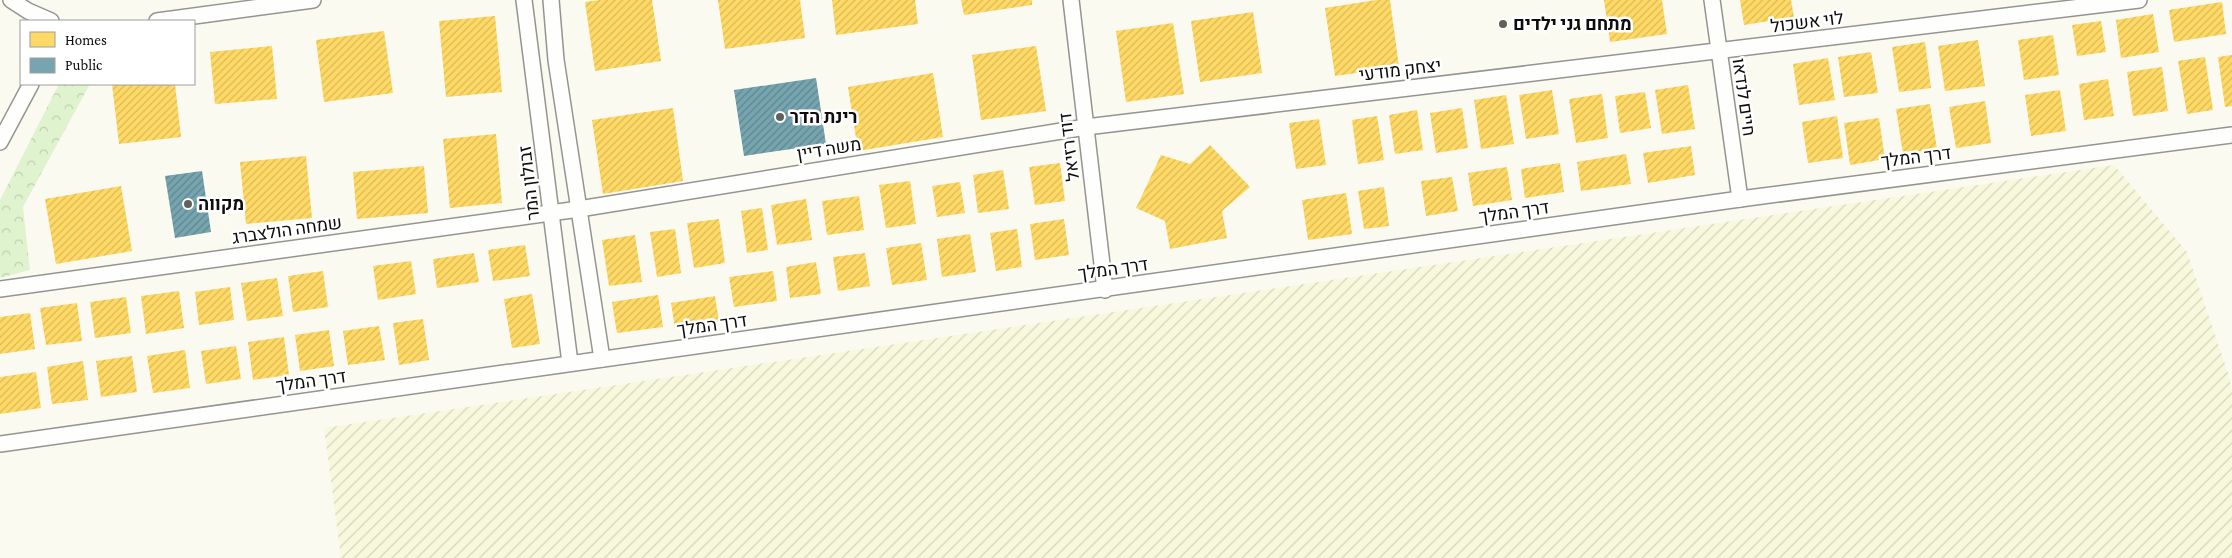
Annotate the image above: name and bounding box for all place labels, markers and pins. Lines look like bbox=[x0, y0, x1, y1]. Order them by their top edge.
place label: מתחם גני ילדים bbox=[1513, 14, 1632, 34]
marker: מתחם גני ילדים bbox=[1497, 18, 1509, 30]
place label: רינת הדר bbox=[790, 107, 857, 127]
marker: רינת הדר bbox=[774, 111, 786, 123]
place label: מקווה bbox=[198, 194, 244, 214]
marker: מקווה bbox=[182, 198, 194, 210]

